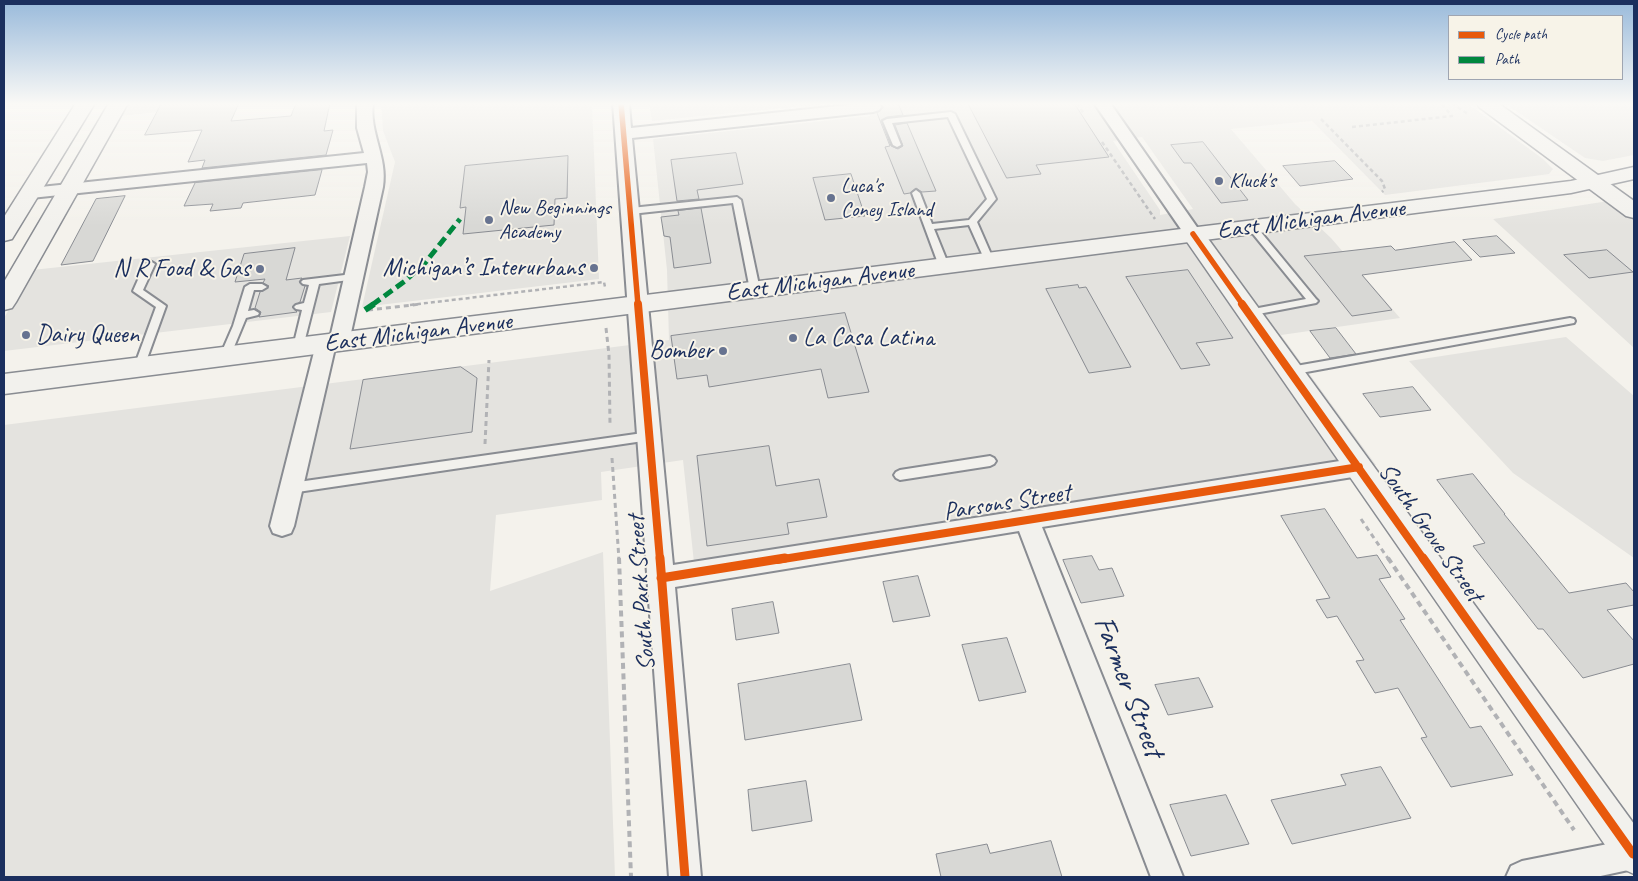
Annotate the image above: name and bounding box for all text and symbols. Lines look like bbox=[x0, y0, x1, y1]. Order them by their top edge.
legend bbox=[1448, 15, 1623, 80]
text: Cycle path bbox=[1495, 25, 1547, 44]
text: Path bbox=[1495, 50, 1520, 69]
place label: Kluck's bbox=[1229, 168, 1276, 194]
place label: Luca's Coney Island bbox=[841, 173, 933, 223]
marker: Kluck's bbox=[1213, 175, 1225, 187]
marker: Luca's Coney Island bbox=[825, 192, 837, 204]
street label: East Michigan Avenue bbox=[1216, 194, 1406, 246]
place label: New Beginnings Academy bbox=[499, 195, 611, 245]
marker: New Beginnings Academy bbox=[483, 214, 495, 226]
place label: Michigan’s Interurbans bbox=[383, 253, 584, 283]
place label: N R Food & Gas bbox=[113, 254, 250, 284]
street label: East Michigan Avenue bbox=[725, 256, 915, 308]
marker: Michigan’s Interurbans bbox=[588, 262, 600, 274]
marker: N R Food & Gas bbox=[254, 263, 266, 275]
street label: East Michigan Avenue bbox=[323, 307, 513, 359]
place label: Dairy Queen bbox=[36, 320, 139, 350]
place label: La Casa Latina bbox=[803, 323, 934, 353]
marker: Dairy Queen bbox=[20, 329, 32, 341]
marker: La Casa Latina bbox=[787, 332, 799, 344]
place label: Bomber bbox=[649, 336, 713, 366]
marker: Bomber bbox=[717, 345, 729, 357]
street label: South Grove Street bbox=[1371, 458, 1489, 608]
street label: Parsons Street bbox=[941, 478, 1073, 528]
street label: South Park Street bbox=[622, 514, 662, 672]
street label: Farmer Street bbox=[1085, 611, 1171, 763]

